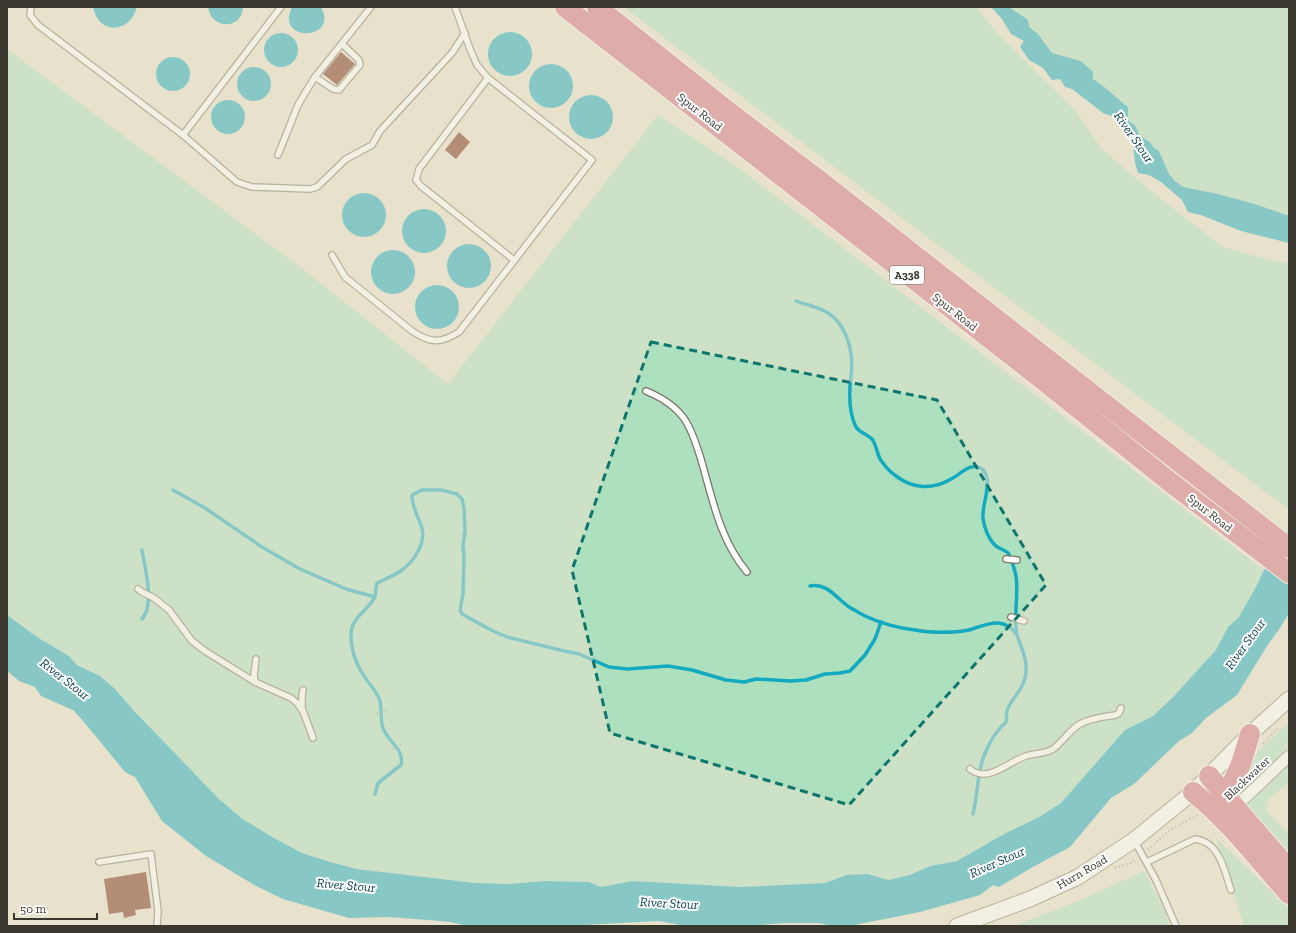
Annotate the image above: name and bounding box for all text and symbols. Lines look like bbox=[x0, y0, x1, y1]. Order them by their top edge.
street label: Spur Road bbox=[675, 90, 726, 134]
water label: River Stour bbox=[1111, 109, 1157, 166]
road number: A338 bbox=[890, 266, 924, 284]
street label: Spur Road bbox=[930, 290, 981, 334]
street label: Spur Road bbox=[1185, 491, 1236, 535]
water label: River Stour bbox=[1222, 615, 1269, 672]
water label: River Stour bbox=[37, 655, 93, 703]
street label: Blackwater bbox=[1221, 753, 1273, 803]
water label: River Stour bbox=[967, 843, 1027, 881]
street label: Hurn Road bbox=[1054, 852, 1110, 892]
water label: River Stour bbox=[316, 875, 376, 895]
water label: River Stour bbox=[639, 894, 699, 912]
scale bar bbox=[14, 895, 97, 921]
text: 50 m bbox=[20, 902, 47, 916]

